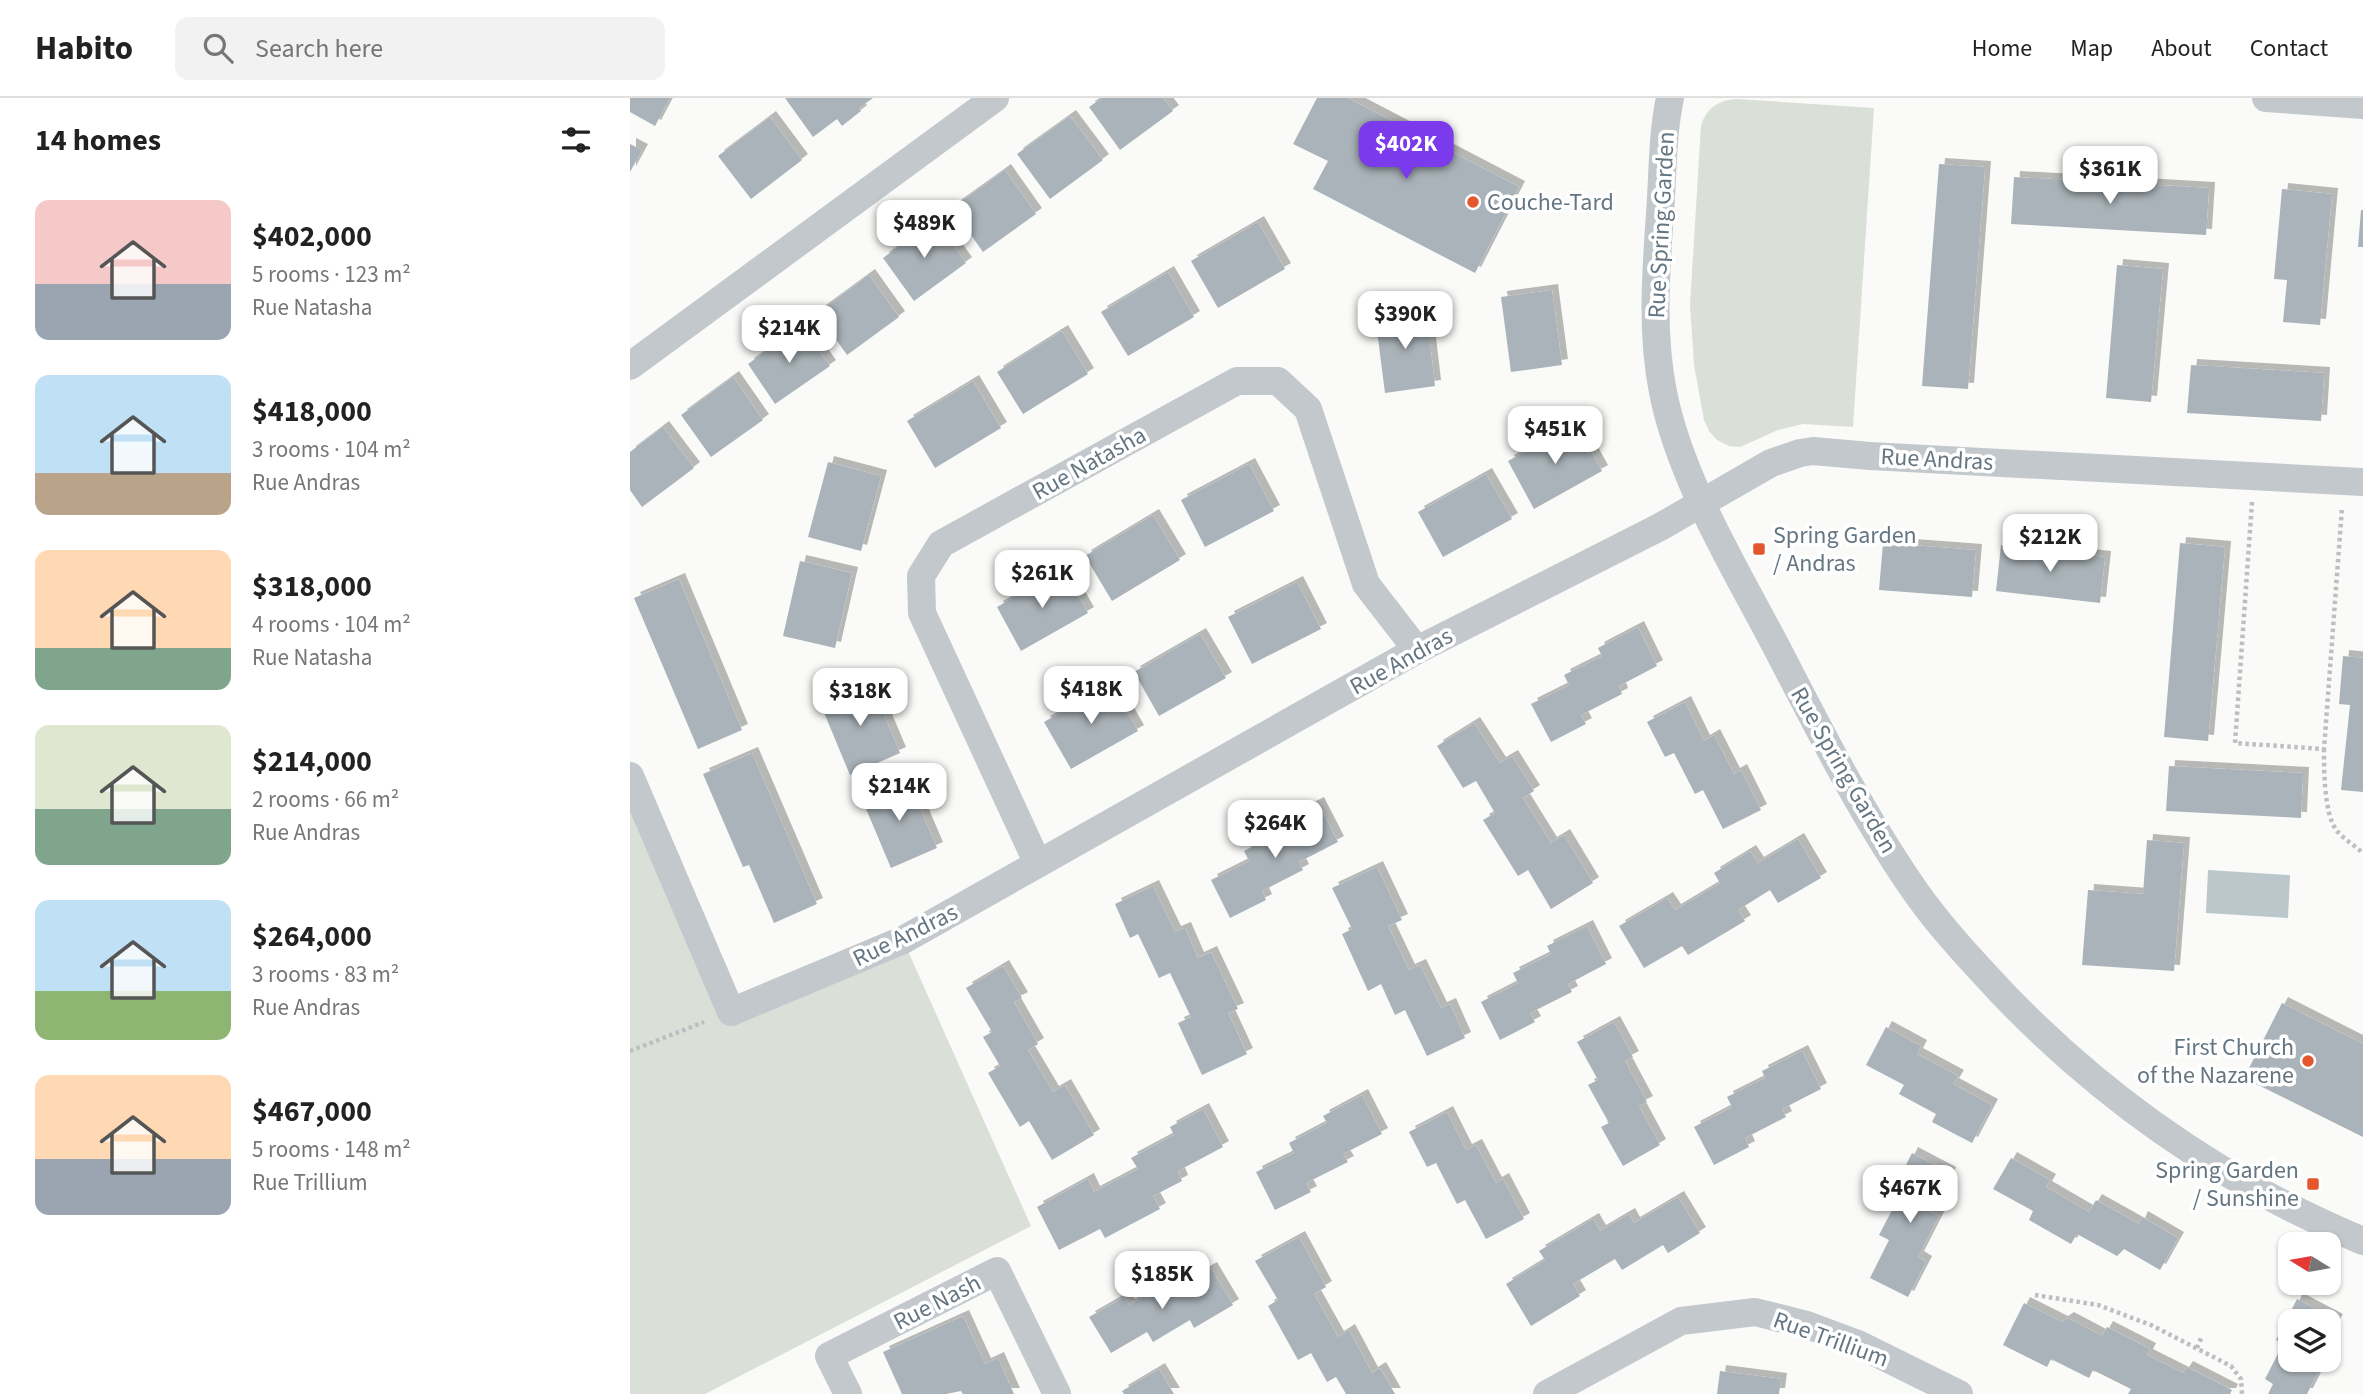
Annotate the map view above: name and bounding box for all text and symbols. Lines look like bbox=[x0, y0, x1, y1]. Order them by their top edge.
search box bbox=[175, 17, 665, 80]
text: Habito bbox=[35, 25, 133, 72]
icon: search bbox=[199, 29, 237, 67]
text: Search here bbox=[255, 30, 383, 67]
text: Home bbox=[1972, 31, 2032, 66]
text: Map bbox=[2070, 31, 2113, 66]
text: About bbox=[2151, 31, 2212, 66]
text: Contact bbox=[2250, 31, 2328, 66]
text: 14 homes bbox=[35, 119, 161, 162]
icon: filters bbox=[557, 121, 595, 159]
pin: $402K bbox=[1357, 122, 1455, 181]
text: $402K bbox=[1375, 127, 1437, 160]
street label: Rue Spring Garden bbox=[1639, 131, 1684, 319]
pin: $361K bbox=[2061, 146, 2159, 206]
text: $361K bbox=[2079, 152, 2141, 185]
place label: Couche-Tard bbox=[1487, 185, 1614, 220]
marker: Couche-Tard bbox=[1465, 194, 1481, 210]
pin: $489K bbox=[875, 200, 973, 260]
text: $489K bbox=[893, 206, 955, 239]
text: $402,000 bbox=[252, 215, 372, 258]
icon: home bbox=[91, 228, 175, 312]
text: 5 rooms · 123 m² bbox=[252, 258, 411, 291]
text: Rue Natasha bbox=[252, 291, 372, 324]
pin: $390K bbox=[1356, 292, 1454, 351]
text: $390K bbox=[1374, 297, 1436, 330]
pin: $214K bbox=[740, 306, 838, 365]
text: $214K bbox=[758, 311, 820, 344]
text: $418,000 bbox=[252, 390, 372, 433]
icon: home bbox=[91, 403, 175, 487]
pin: $451K bbox=[1506, 406, 1604, 466]
text: $451K bbox=[1524, 412, 1586, 445]
street label: Rue Natasha bbox=[1026, 418, 1153, 509]
text: 3 rooms · 104 m² bbox=[252, 433, 411, 466]
street label: Rue Andras bbox=[1880, 439, 1994, 480]
text: Rue Andras bbox=[252, 466, 360, 499]
pin: $212K bbox=[2001, 514, 2099, 574]
place label: Spring Garden / Andras bbox=[1773, 518, 1917, 581]
text: $212K bbox=[2019, 520, 2081, 553]
marker: Spring Garden / Andras bbox=[1751, 541, 1767, 557]
pin: $261K bbox=[993, 550, 1091, 610]
text: $261K bbox=[1011, 556, 1073, 589]
text: $318,000 bbox=[252, 565, 372, 608]
icon: home bbox=[91, 578, 175, 662]
text: 4 rooms · 104 m² bbox=[252, 608, 411, 641]
street label: Rue Andras bbox=[1343, 619, 1459, 704]
text: Rue Natasha bbox=[252, 641, 372, 674]
pin: $418K bbox=[1042, 666, 1140, 726]
pin: $318K bbox=[811, 668, 909, 728]
text: $418K bbox=[1060, 672, 1122, 705]
text: $318K bbox=[829, 674, 891, 707]
street label: Rue Spring Garden bbox=[1782, 680, 1906, 860]
text: $214,000 bbox=[252, 740, 372, 783]
icon: home bbox=[91, 753, 175, 837]
pin: $214K bbox=[850, 764, 948, 823]
text: $214K bbox=[868, 769, 930, 802]
text: 2 rooms · 66 m² bbox=[252, 783, 399, 816]
pin: $264K bbox=[1226, 800, 1324, 860]
text: $264K bbox=[1244, 806, 1306, 839]
text: Rue Andras bbox=[252, 816, 360, 849]
street label: Rue Andras bbox=[847, 895, 964, 976]
text: $264,000 bbox=[252, 915, 372, 958]
icon: home bbox=[91, 928, 175, 1012]
text: 3 rooms · 83 m² bbox=[252, 958, 399, 991]
text: Rue Andras bbox=[252, 991, 360, 1024]
place label: First Church of the Nazarene bbox=[2137, 1030, 2294, 1093]
marker: First Church of the Nazarene bbox=[2300, 1053, 2316, 1069]
text: $467,000 bbox=[252, 1090, 372, 1133]
icon: home bbox=[91, 1103, 175, 1187]
text: 5 rooms · 148 m² bbox=[252, 1133, 411, 1166]
place label: Spring Garden / Sunshine bbox=[2155, 1153, 2299, 1216]
text: Rue Trillium bbox=[252, 1166, 367, 1199]
pin: $467K bbox=[1861, 1166, 1959, 1225]
text: $467K bbox=[1879, 1171, 1941, 1204]
marker: Spring Garden / Sunshine bbox=[2305, 1176, 2321, 1192]
north arrow bbox=[2278, 1232, 2342, 1295]
map controls bbox=[2278, 1232, 2341, 1372]
pin: $185K bbox=[1113, 1252, 1211, 1311]
text: $185K bbox=[1131, 1257, 1193, 1290]
street label: Rue Nash bbox=[887, 1265, 987, 1339]
street label: Rue Trillium bbox=[1768, 1302, 1893, 1377]
button: layers bbox=[2278, 1309, 2341, 1372]

